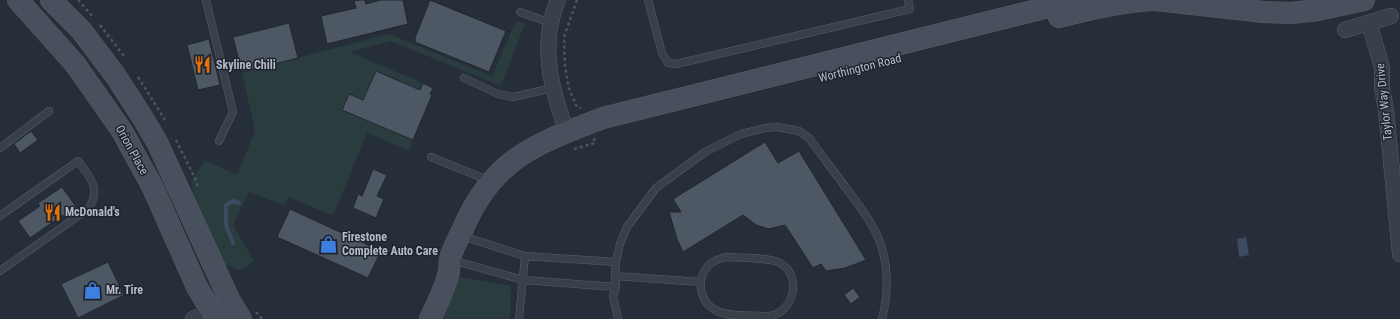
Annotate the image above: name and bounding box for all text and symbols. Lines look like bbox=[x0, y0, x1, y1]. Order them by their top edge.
street label: Worthington Road bbox=[817, 51, 903, 85]
restaurant icon: Skyline Chili bbox=[193, 55, 213, 75]
place label: Skyline Chili bbox=[216, 58, 276, 72]
street label: Taylor Way Drive bbox=[1373, 62, 1395, 141]
street label: Orion Place bbox=[113, 123, 152, 178]
restaurant icon: McDonald's bbox=[42, 202, 62, 222]
place label: McDonald's bbox=[65, 205, 120, 219]
place label: Firestone Complete Auto Care bbox=[342, 230, 438, 258]
shop icon: Firestone Complete Auto Care bbox=[319, 234, 339, 254]
shop icon: Mr. Tire bbox=[83, 280, 103, 300]
place label: Mr. Tire bbox=[106, 283, 143, 297]

